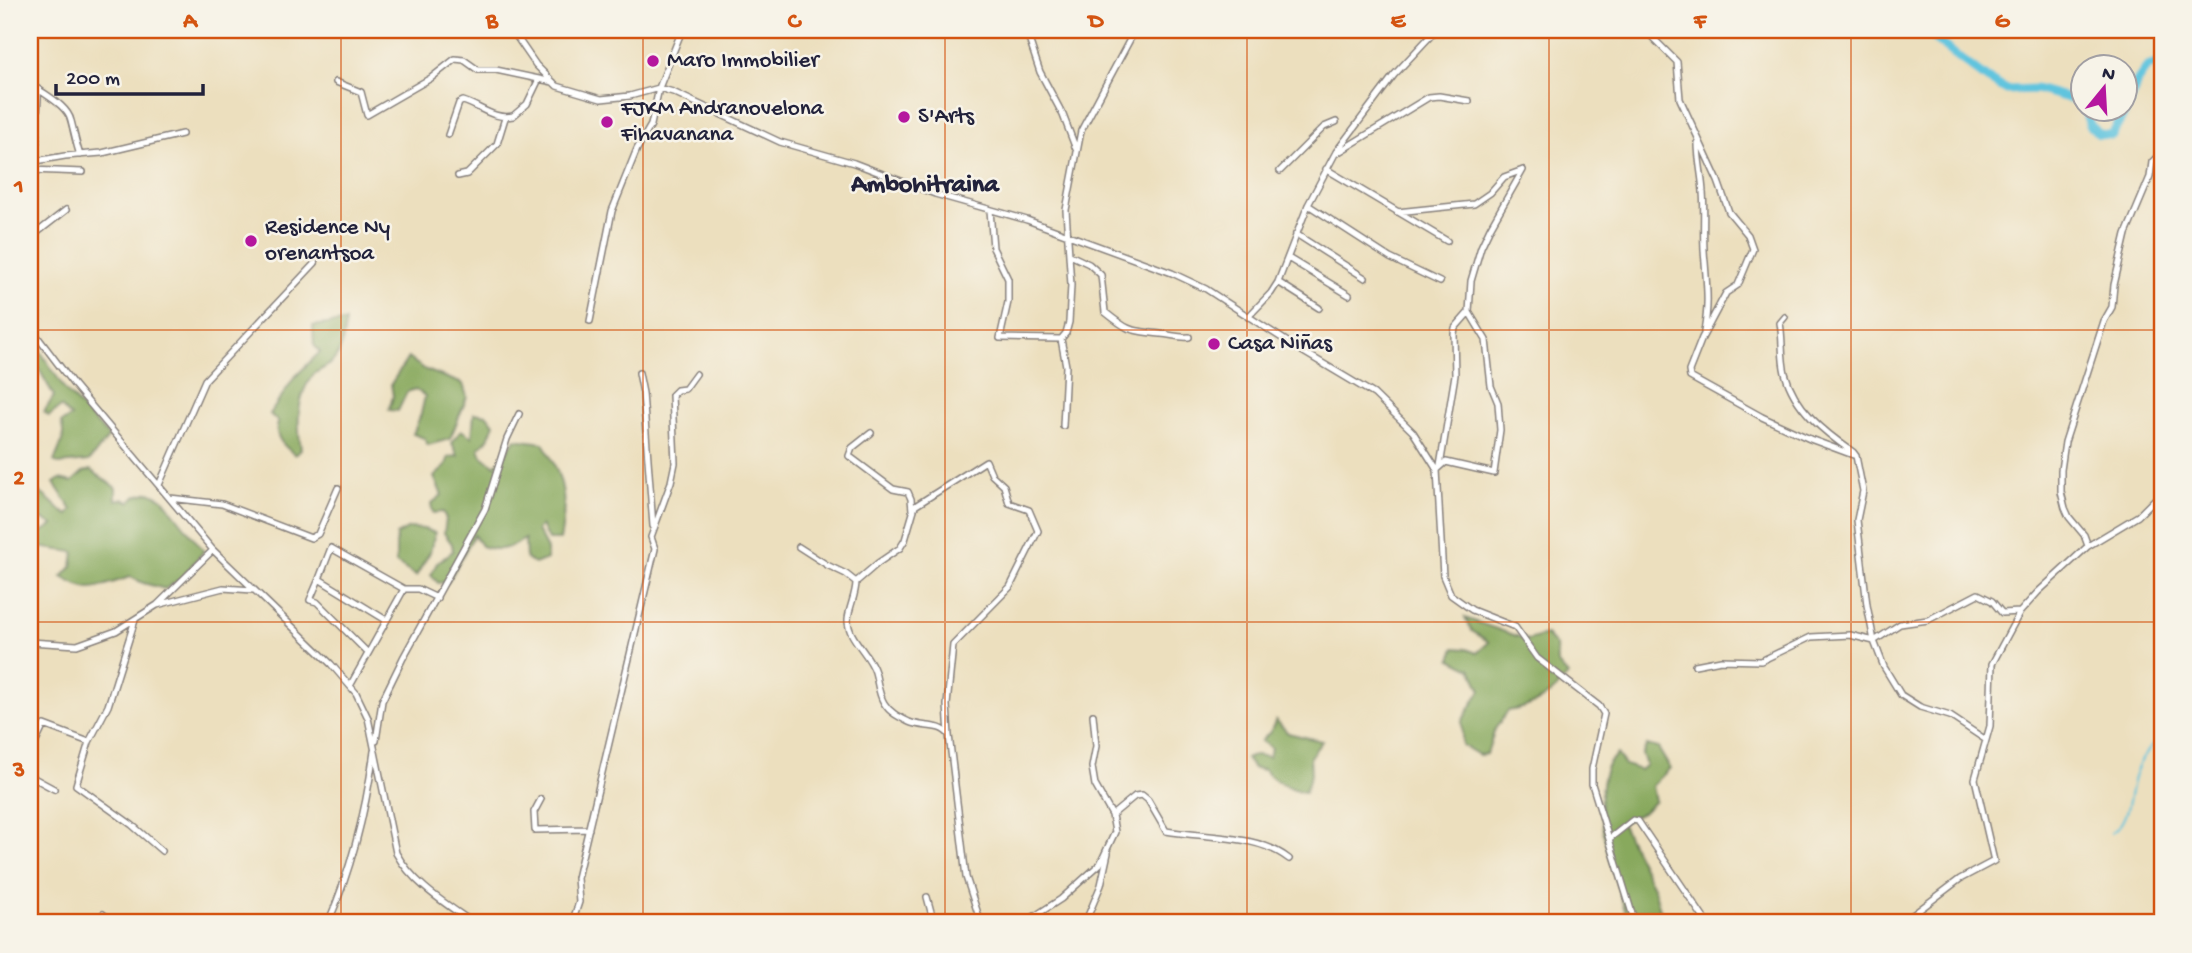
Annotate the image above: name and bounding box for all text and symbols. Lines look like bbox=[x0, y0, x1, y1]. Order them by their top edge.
text: A bbox=[182, 9, 198, 36]
text: B bbox=[485, 9, 499, 36]
text: C bbox=[788, 9, 803, 36]
text: D bbox=[1087, 9, 1105, 36]
text: E bbox=[1391, 9, 1407, 36]
text: F bbox=[1693, 9, 1708, 36]
text: G bbox=[1995, 9, 2011, 36]
place label: Maro Immobilier bbox=[667, 48, 820, 75]
scale bar bbox=[56, 52, 203, 96]
north arrow bbox=[2070, 52, 2140, 122]
marker: Maro Immobilier bbox=[645, 53, 661, 69]
text: N bbox=[2099, 62, 2118, 88]
text: 200 m bbox=[66, 68, 120, 93]
place label: FJKM Andranovelona Fihavanana bbox=[620, 96, 825, 149]
place label: S'Arts bbox=[918, 104, 975, 131]
marker: S'Arts bbox=[896, 109, 912, 125]
marker: FJKM Andranovelona Fihavanana bbox=[599, 114, 615, 130]
district label: Ambohitraina bbox=[850, 171, 1000, 202]
text: 1 bbox=[13, 174, 24, 201]
place label: Residence Ny orenantsoa bbox=[265, 215, 390, 268]
marker: Residence Ny orenantsoa bbox=[243, 233, 259, 249]
place label: Casa Niñas bbox=[1228, 331, 1333, 358]
marker: Casa Niñas bbox=[1206, 336, 1222, 352]
text: 2 bbox=[13, 466, 25, 493]
text: 3 bbox=[12, 758, 25, 785]

